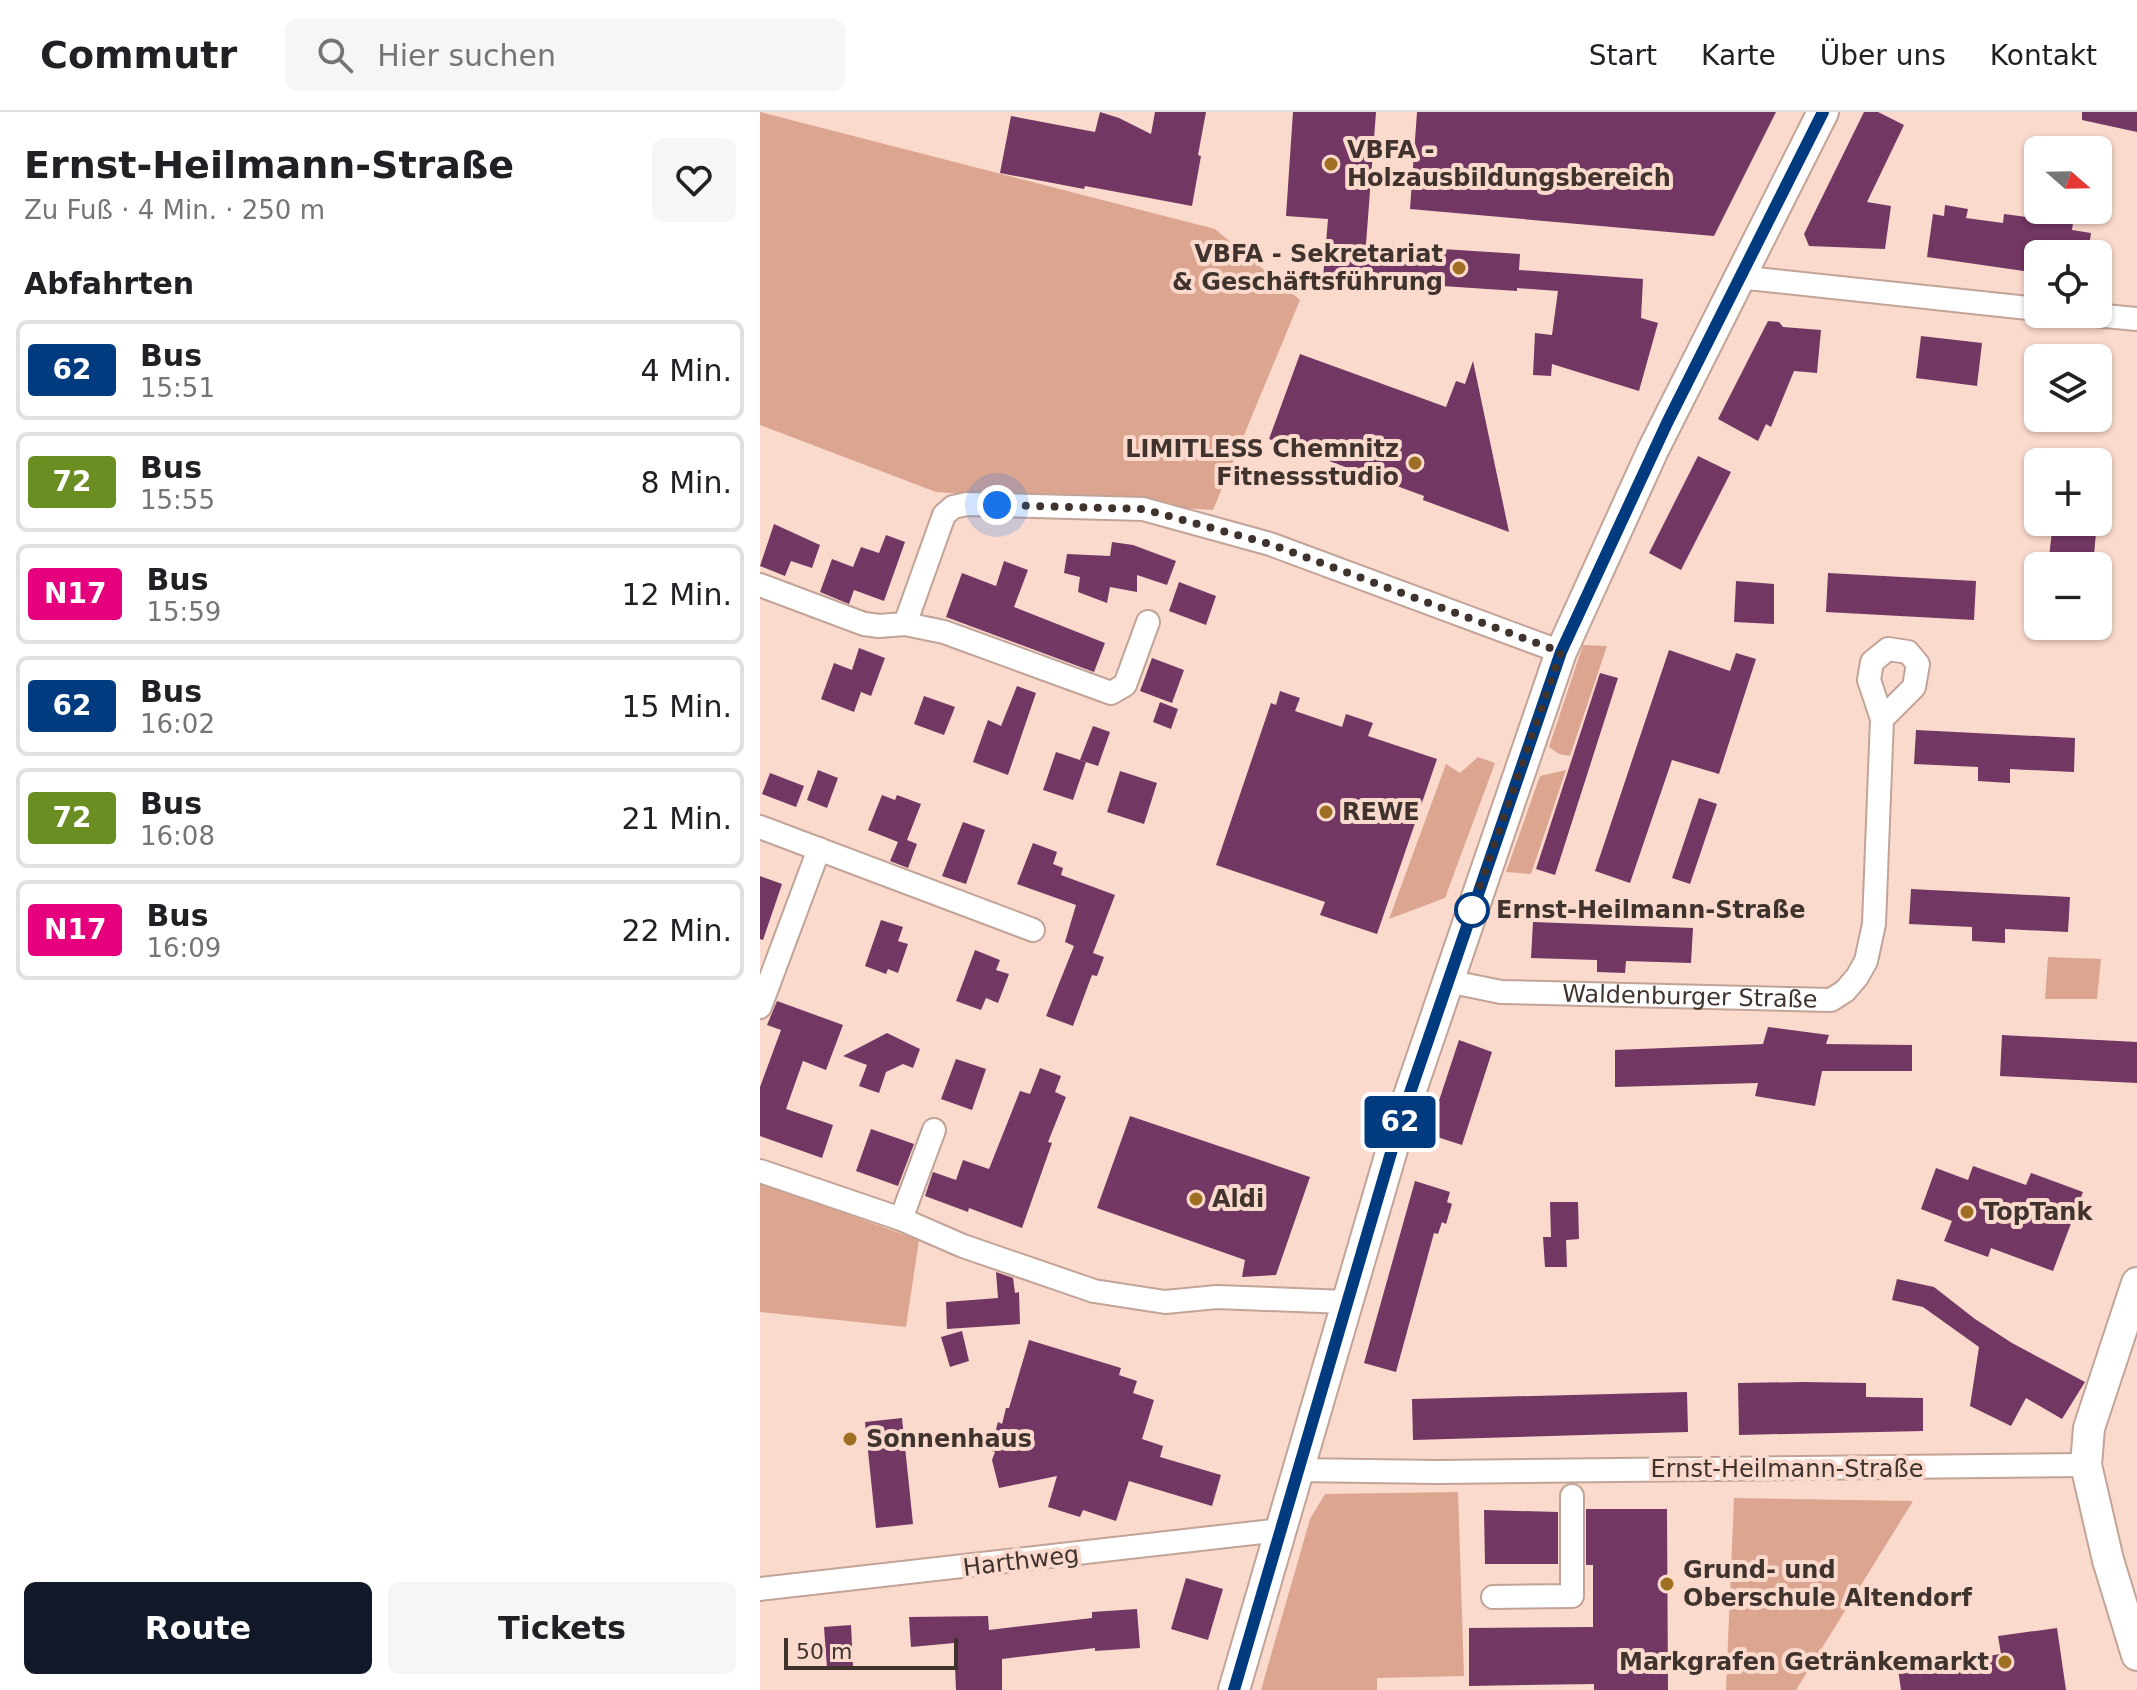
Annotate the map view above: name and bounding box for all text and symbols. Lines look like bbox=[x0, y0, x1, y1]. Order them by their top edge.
search box bbox=[285, 19, 845, 91]
text: Commutr bbox=[40, 33, 237, 77]
icon: search bbox=[313, 33, 357, 77]
text: Hier suchen bbox=[377, 38, 556, 73]
text: Start bbox=[1589, 39, 1657, 72]
text: Karte bbox=[1701, 39, 1776, 72]
text: Über uns bbox=[1820, 39, 1946, 72]
text: Kontakt bbox=[1990, 39, 2097, 72]
place label: VBFA - Holzausbildungsbereich bbox=[1347, 136, 1671, 192]
north arrow bbox=[2024, 136, 2112, 224]
map controls bbox=[2024, 136, 2112, 640]
button: heart bbox=[652, 138, 736, 222]
text: Ernst-Heilmann-Straße bbox=[24, 143, 514, 187]
marker: VBFA - Holzausbildungsbereich bbox=[1322, 155, 1340, 173]
text: Zu Fuß · 4 Min. · 250 m bbox=[24, 195, 325, 225]
place label: VBFA - Sekretariat & Geschäftsführung bbox=[1172, 240, 1443, 296]
button: locate bbox=[2024, 240, 2112, 328]
marker: VBFA - Sekretariat & Geschäftsführung bbox=[1450, 259, 1468, 277]
text: Abfahrten bbox=[24, 266, 194, 301]
text: Bus bbox=[140, 338, 202, 373]
button: layers bbox=[2024, 344, 2112, 432]
text: 62 bbox=[53, 353, 91, 386]
text: 4 Min. bbox=[641, 353, 732, 388]
text: 15:51 bbox=[140, 373, 215, 403]
place label: LIMITLESS Chemnitz Fitnessstudio bbox=[1125, 435, 1399, 491]
button: + bbox=[2024, 448, 2112, 536]
text: Bus bbox=[140, 450, 202, 485]
marker: LIMITLESS Chemnitz Fitnessstudio bbox=[1406, 454, 1424, 472]
text: 72 bbox=[53, 465, 91, 498]
text: 8 Min. bbox=[641, 465, 732, 500]
text: 15:55 bbox=[140, 485, 215, 515]
your location bbox=[977, 485, 1017, 525]
button: − bbox=[2024, 552, 2112, 640]
text: Bus bbox=[146, 562, 209, 597]
text: N17 bbox=[44, 577, 106, 610]
text: 12 Min. bbox=[622, 577, 732, 612]
text: 15:59 bbox=[146, 597, 221, 627]
text: Bus bbox=[140, 674, 202, 709]
text: 62 bbox=[53, 689, 91, 722]
text: 15 Min. bbox=[622, 689, 732, 724]
text: 16:02 bbox=[140, 709, 215, 739]
text: Bus bbox=[140, 786, 202, 821]
place label: REWE bbox=[1342, 798, 1420, 826]
text: 72 bbox=[53, 801, 91, 834]
text: 21 Min. bbox=[622, 801, 732, 836]
marker: REWE bbox=[1317, 803, 1335, 821]
text: 16:08 bbox=[140, 821, 215, 851]
marker: Ernst-Heilmann-Straße bbox=[1455, 893, 1489, 927]
place label: Ernst-Heilmann-Straße bbox=[1496, 896, 1806, 924]
text: Bus bbox=[146, 898, 209, 933]
text: N17 bbox=[44, 913, 106, 946]
text: 22 Min. bbox=[622, 913, 732, 948]
text: 16:09 bbox=[146, 933, 221, 963]
street label: Waldenburger Straße bbox=[1562, 979, 1818, 1014]
line badge: 62 bbox=[1364, 1096, 1436, 1148]
text: 62 bbox=[1381, 1105, 1419, 1138]
place label: Aldi bbox=[1212, 1185, 1264, 1213]
marker: Aldi bbox=[1187, 1190, 1205, 1208]
place label: TopTank bbox=[1983, 1198, 2093, 1226]
marker: TopTank bbox=[1958, 1203, 1976, 1221]
place label: Sonnenhaus bbox=[866, 1425, 1032, 1453]
marker: Sonnenhaus bbox=[841, 1430, 859, 1448]
street label: Ernst-Heilmann-Straße bbox=[1651, 1455, 1923, 1483]
street label: Harthweg bbox=[961, 1540, 1081, 1582]
place label: Grund- und Oberschule Altendorf bbox=[1683, 1556, 1972, 1612]
marker: Grund- und Oberschule Altendorf bbox=[1658, 1575, 1676, 1593]
button: Route bbox=[24, 1582, 372, 1674]
button: Tickets bbox=[388, 1582, 736, 1674]
scale bar bbox=[784, 1634, 958, 1670]
text: 50 m bbox=[796, 1639, 852, 1664]
place label: Markgrafen Getränkemarkt bbox=[1619, 1648, 1989, 1676]
marker: Markgrafen Getränkemarkt bbox=[1996, 1653, 2014, 1671]

